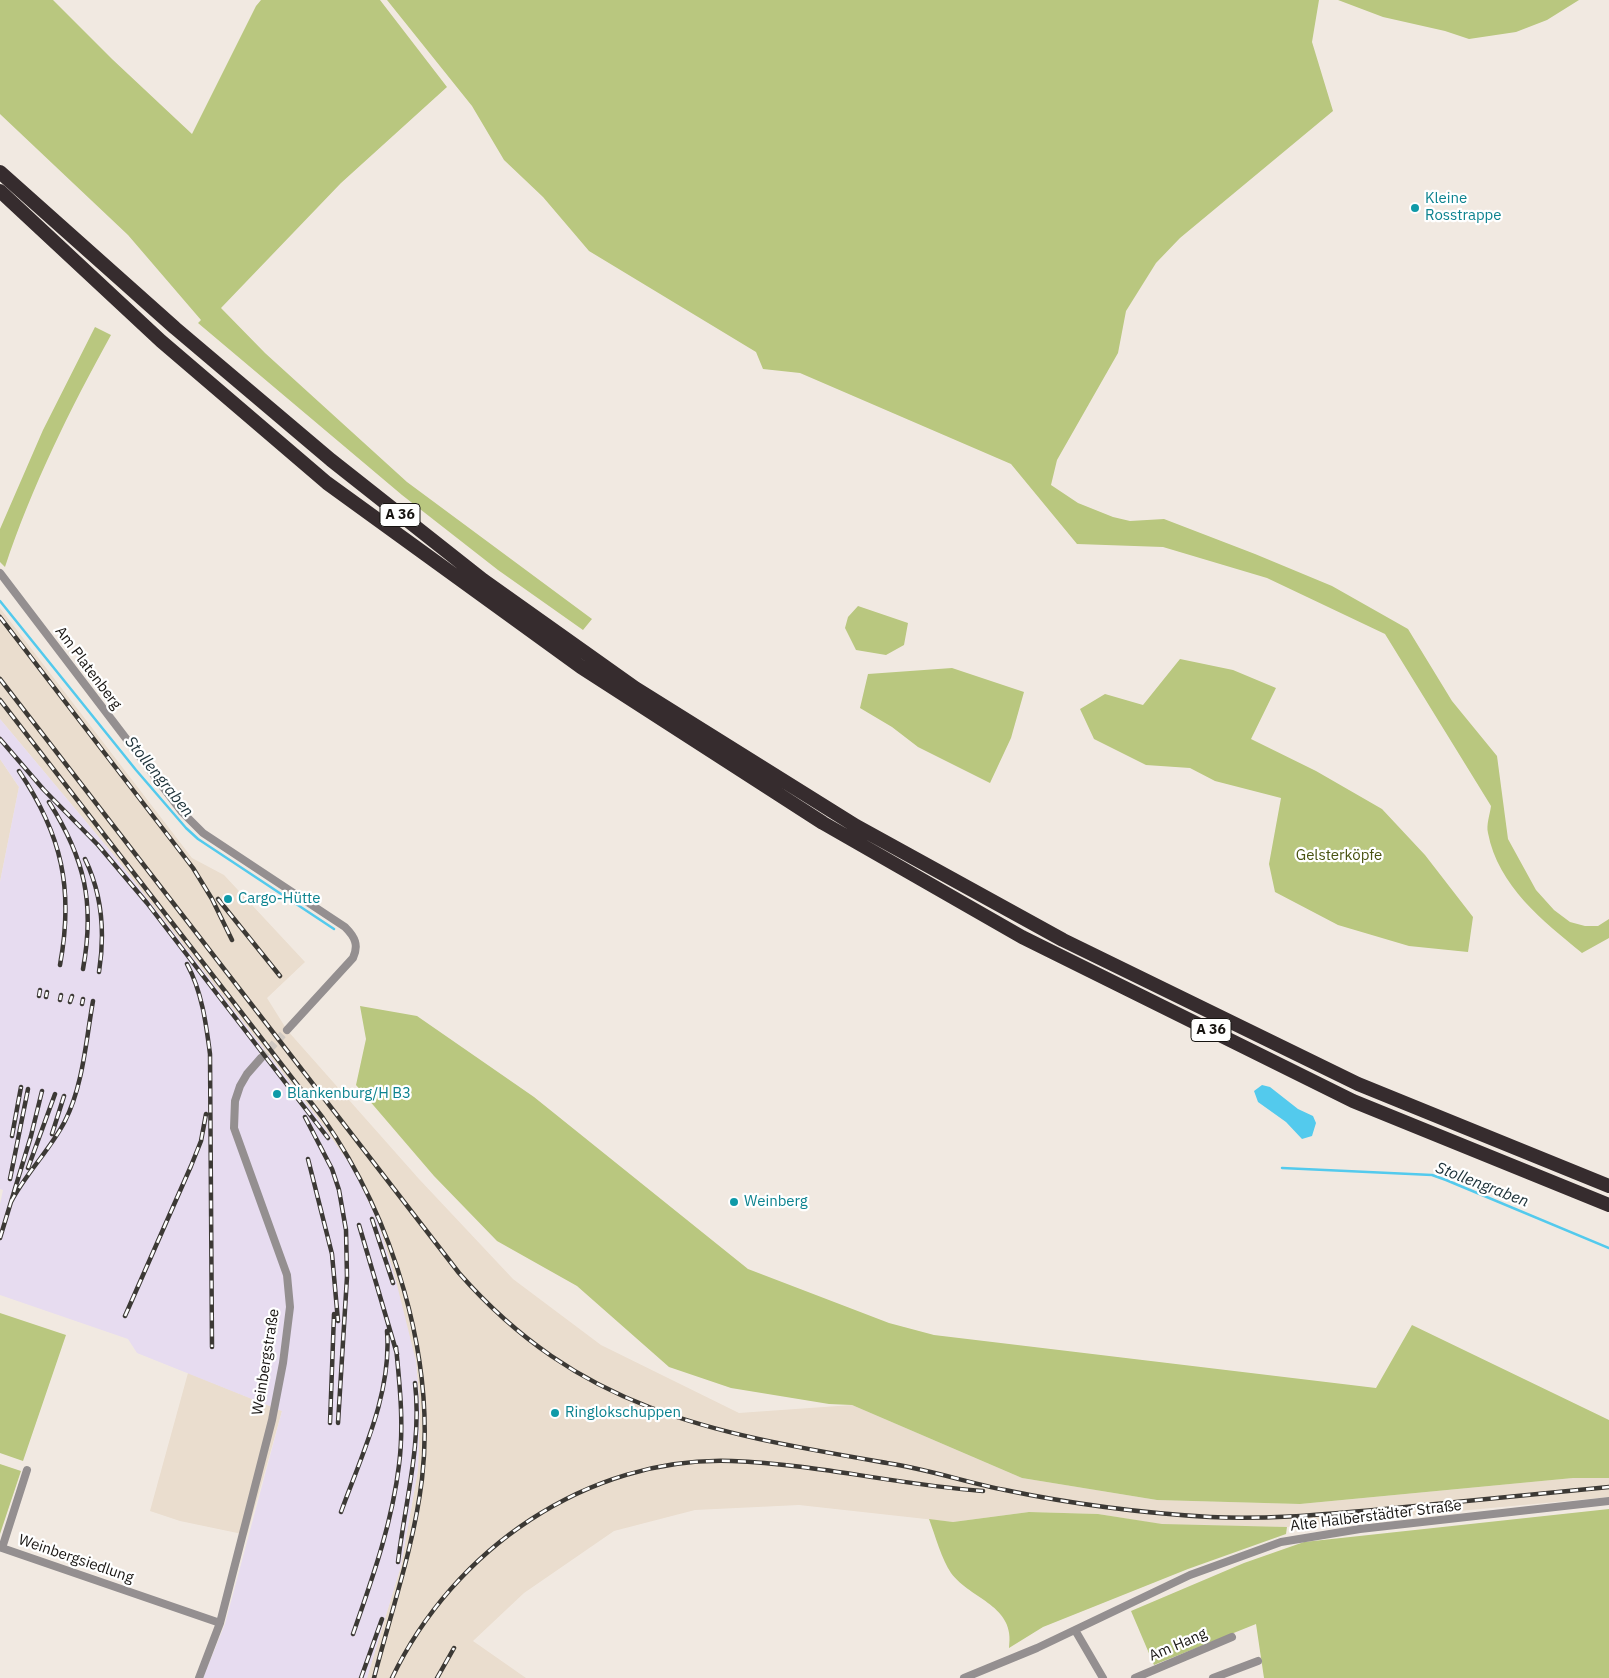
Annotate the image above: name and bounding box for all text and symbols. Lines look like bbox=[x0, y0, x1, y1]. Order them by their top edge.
place label: Kleine Rosstrappe bbox=[1425, 190, 1502, 225]
marker: Kleine Rosstrappe bbox=[1409, 202, 1421, 214]
road number: A 36 bbox=[380, 504, 420, 526]
street label: Am Platenberg bbox=[51, 623, 125, 713]
water label: Stollengraben bbox=[121, 733, 197, 821]
park label: Gelsterköpfe bbox=[1296, 847, 1382, 865]
place label: Cargo-Hütte bbox=[238, 890, 321, 908]
marker: Cargo-Hütte bbox=[222, 893, 234, 905]
road number: A 36 bbox=[1191, 1018, 1231, 1042]
place label: Blankenburg/H B3 bbox=[287, 1085, 411, 1103]
marker: Blankenburg/H B3 bbox=[271, 1088, 283, 1100]
water label: Stollengraben bbox=[1433, 1158, 1531, 1212]
place label: Weinberg bbox=[744, 1193, 808, 1211]
marker: Weinberg bbox=[728, 1196, 740, 1208]
street label: Weinbergstraße bbox=[249, 1308, 283, 1416]
place label: Ringlokschuppen bbox=[565, 1404, 681, 1422]
marker: Ringlokschuppen bbox=[549, 1407, 561, 1419]
street label: Alte Halberstädter Straße bbox=[1289, 1497, 1463, 1535]
street label: Weinbergsiedlung bbox=[16, 1531, 136, 1587]
street label: Am Hang bbox=[1146, 1625, 1210, 1665]

